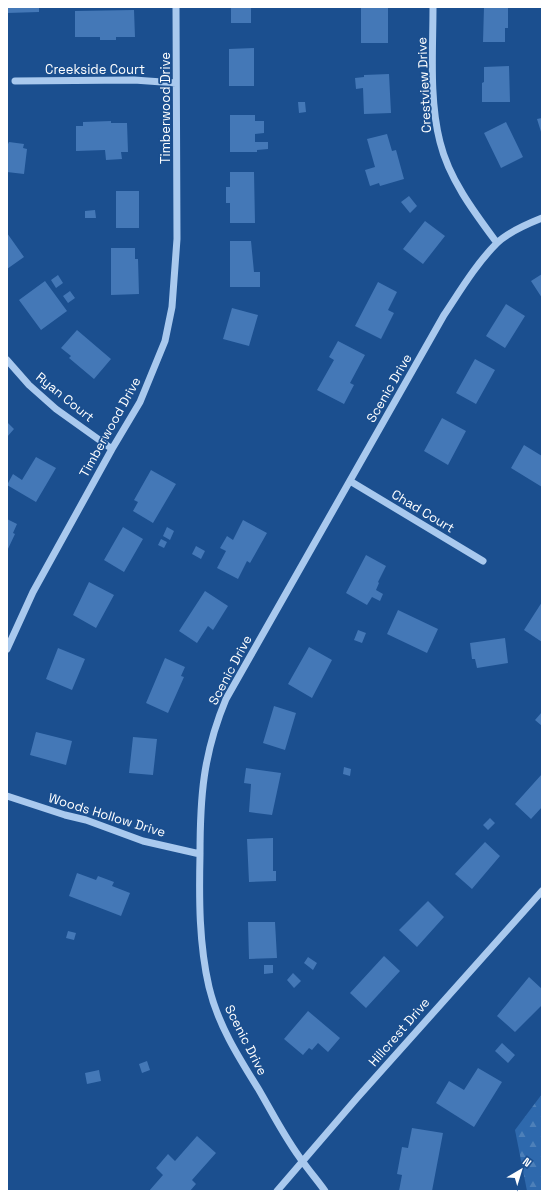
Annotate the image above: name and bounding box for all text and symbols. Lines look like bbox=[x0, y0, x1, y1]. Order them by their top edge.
street label: Crestview Drive bbox=[413, 37, 435, 133]
street label: Timberwood Drive bbox=[157, 52, 174, 164]
street label: Creekside Court bbox=[45, 61, 145, 78]
street label: Scenic Drive bbox=[362, 350, 416, 426]
street label: Ryan Court bbox=[32, 368, 98, 426]
street label: Timberwood Drive bbox=[75, 374, 145, 480]
street label: Chad Court bbox=[388, 486, 458, 536]
street label: Scenic Drive bbox=[204, 632, 256, 708]
street label: Woods Hollow Drive bbox=[46, 789, 168, 841]
street label: Hillcrest Drive bbox=[365, 994, 433, 1070]
street label: Scenic Drive bbox=[221, 1002, 271, 1078]
north arrow bbox=[501, 1150, 541, 1190]
text: N bbox=[520, 1154, 534, 1170]

